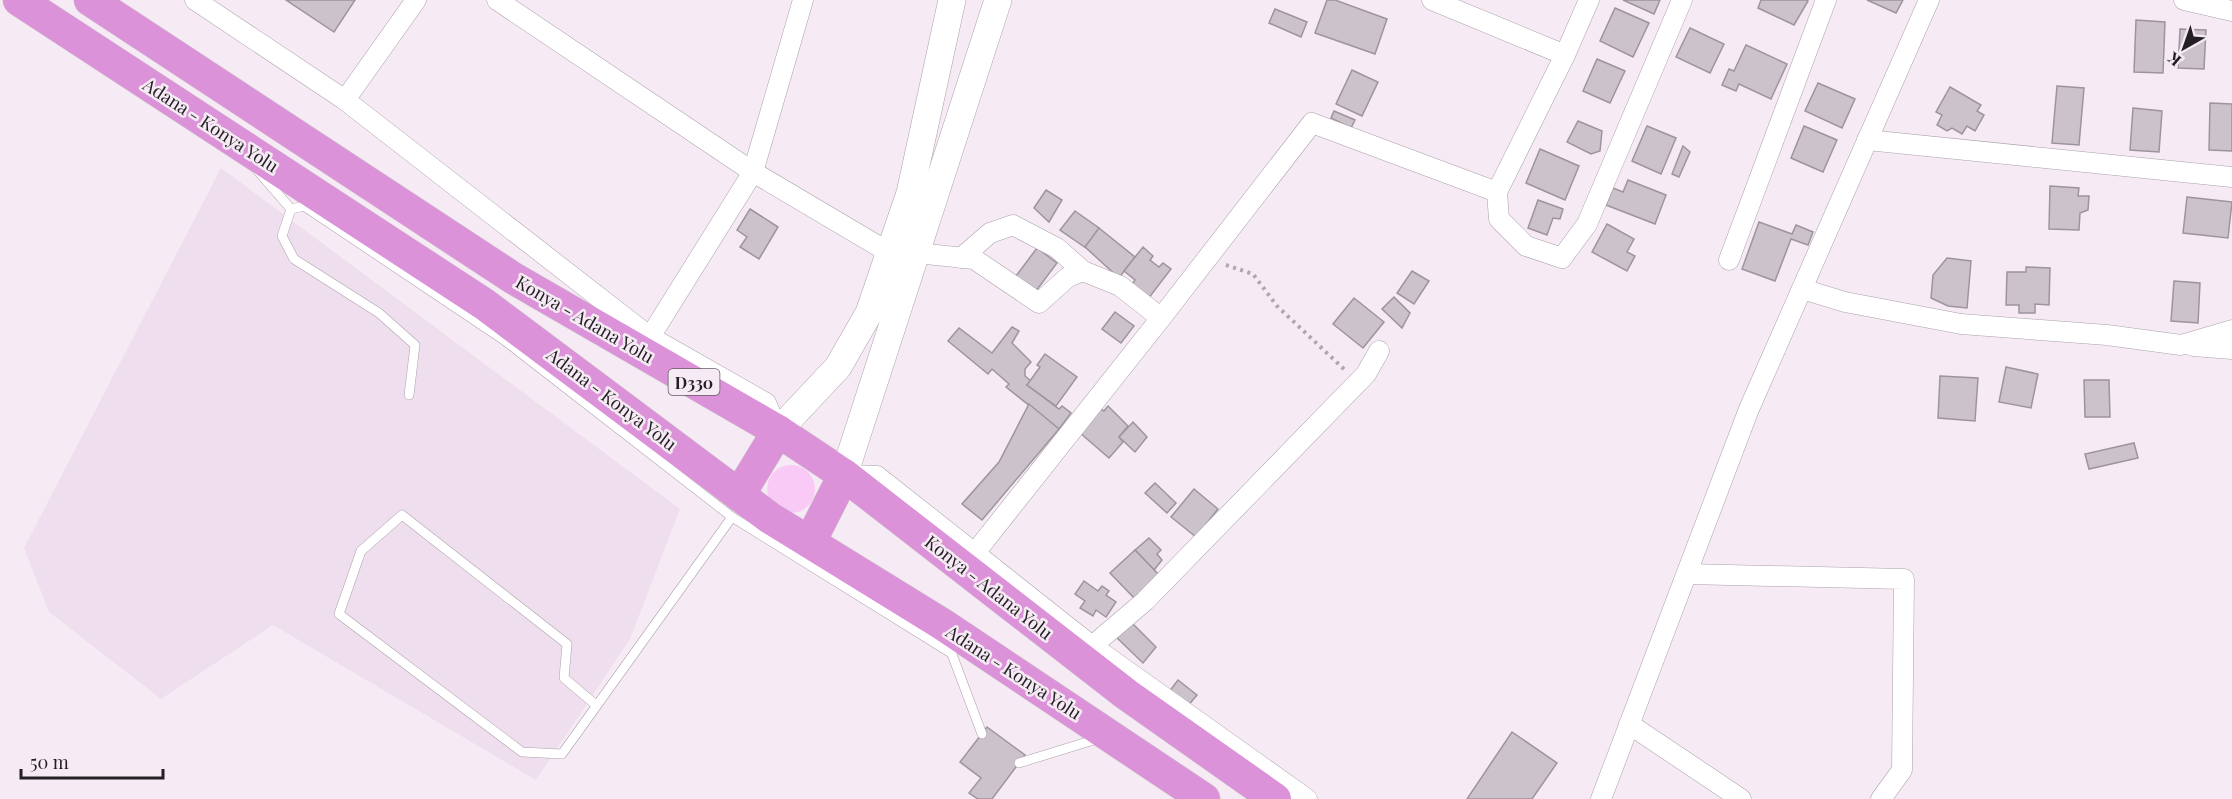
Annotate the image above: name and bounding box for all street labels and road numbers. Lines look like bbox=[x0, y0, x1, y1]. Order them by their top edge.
street label: Adana - Konya Yolu bbox=[138, 72, 284, 178]
street label: Konya - Adana Yolu bbox=[511, 270, 659, 369]
street label: Adana - Konya Yolu bbox=[541, 342, 682, 456]
road number: D330 bbox=[668, 369, 720, 395]
street label: Konya - Adana Yolu bbox=[920, 529, 1058, 645]
street label: Adana - Konya Yolu bbox=[941, 619, 1087, 725]

